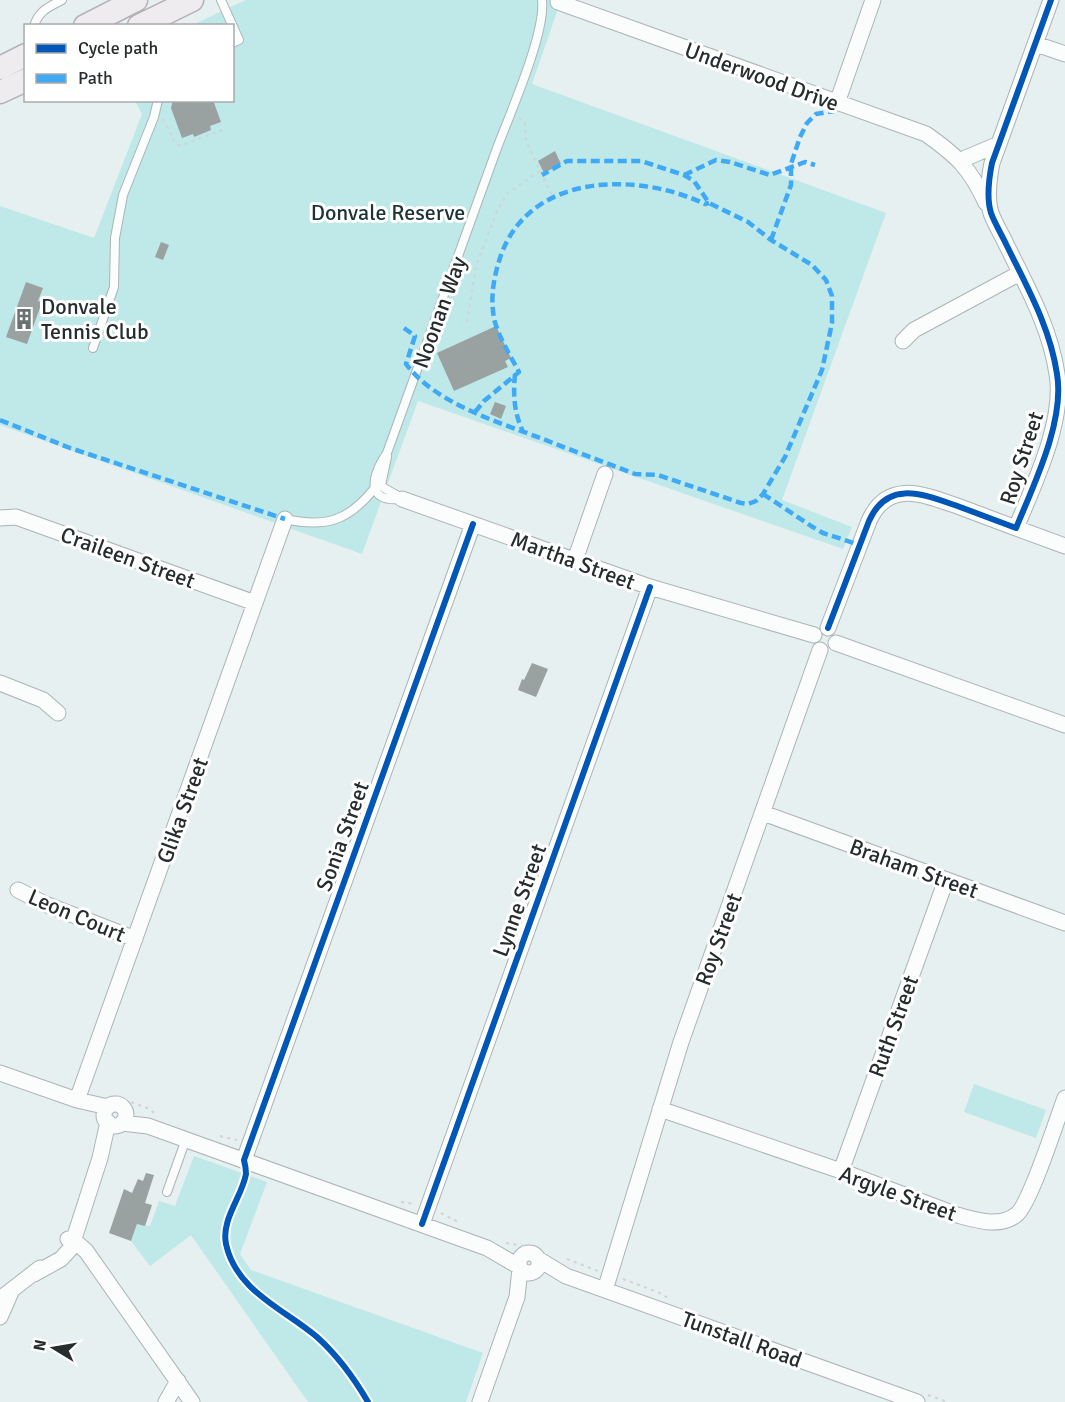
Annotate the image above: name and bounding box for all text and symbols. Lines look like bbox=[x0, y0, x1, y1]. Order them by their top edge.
legend bbox=[24, 24, 234, 102]
street label: Underwood Drive bbox=[681, 36, 843, 117]
text: Cycle path bbox=[78, 37, 158, 59]
text: Path bbox=[78, 67, 113, 89]
park label: Donvale Reserve bbox=[311, 199, 465, 226]
street label: Noonan Way bbox=[407, 252, 472, 372]
place label: Donvale Tennis Club bbox=[41, 293, 149, 345]
building icon: Donvale Tennis Club bbox=[12, 307, 36, 331]
street label: Roy Street bbox=[994, 408, 1049, 508]
street label: Craileen Street bbox=[57, 521, 199, 594]
street label: Martha Street bbox=[507, 525, 639, 596]
street label: Glika Street bbox=[151, 753, 214, 867]
street label: Sonia Street bbox=[310, 777, 375, 895]
street label: Braham Street bbox=[846, 833, 982, 904]
street label: Lynne Street bbox=[487, 840, 552, 960]
street label: Leon Court bbox=[24, 883, 130, 948]
street label: Roy Street bbox=[689, 889, 748, 989]
street label: Ruth Street bbox=[863, 971, 924, 1081]
street label: Argyle Street bbox=[836, 1160, 960, 1227]
street label: Tunstall Road bbox=[678, 1305, 806, 1374]
north arrow bbox=[24, 1318, 84, 1378]
text: N bbox=[29, 1338, 51, 1353]

